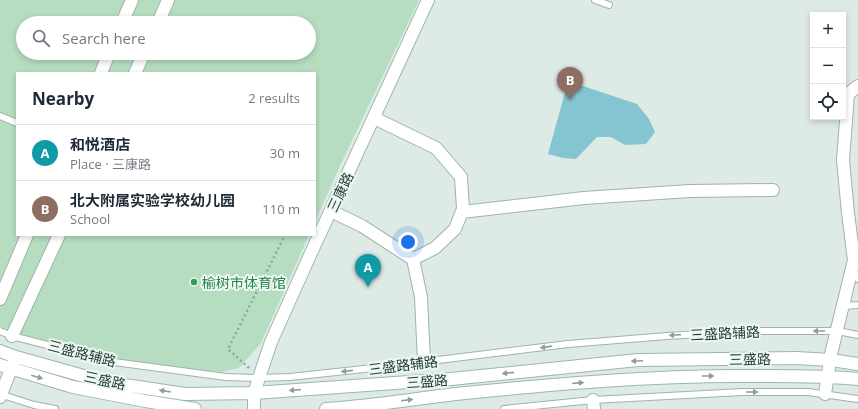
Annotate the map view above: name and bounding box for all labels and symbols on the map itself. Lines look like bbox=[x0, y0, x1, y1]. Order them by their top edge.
pin: B bbox=[557, 67, 583, 100]
street label: 三康路 bbox=[323, 169, 357, 215]
your location bbox=[398, 232, 418, 252]
pin: A bbox=[355, 254, 381, 287]
place label: 榆树市体育馆 bbox=[202, 273, 286, 292]
marker: 榆树市体育馆 bbox=[189, 277, 199, 287]
street label: 三盛路辅路 bbox=[690, 322, 760, 344]
one-way arrow bbox=[812, 328, 825, 334]
one-way arrow bbox=[669, 332, 682, 339]
street label: 三盛路辅路 bbox=[46, 335, 118, 371]
one-way arrow bbox=[540, 344, 552, 350]
street label: 三盛路 bbox=[729, 349, 771, 369]
street label: 三盛路辅路 bbox=[367, 351, 439, 379]
one-way arrow bbox=[631, 357, 643, 364]
street label: 三盛路 bbox=[82, 366, 128, 394]
one-way arrow bbox=[341, 368, 354, 374]
street label: 三盛路 bbox=[405, 370, 449, 392]
one-way arrow bbox=[502, 370, 514, 377]
one-way arrow bbox=[702, 373, 715, 379]
one-way arrow bbox=[32, 374, 44, 380]
one-way arrow bbox=[572, 380, 584, 387]
one-way arrow bbox=[289, 387, 301, 394]
one-way arrow bbox=[159, 388, 171, 394]
one-way arrow bbox=[746, 389, 759, 395]
one-way arrow bbox=[401, 397, 413, 403]

